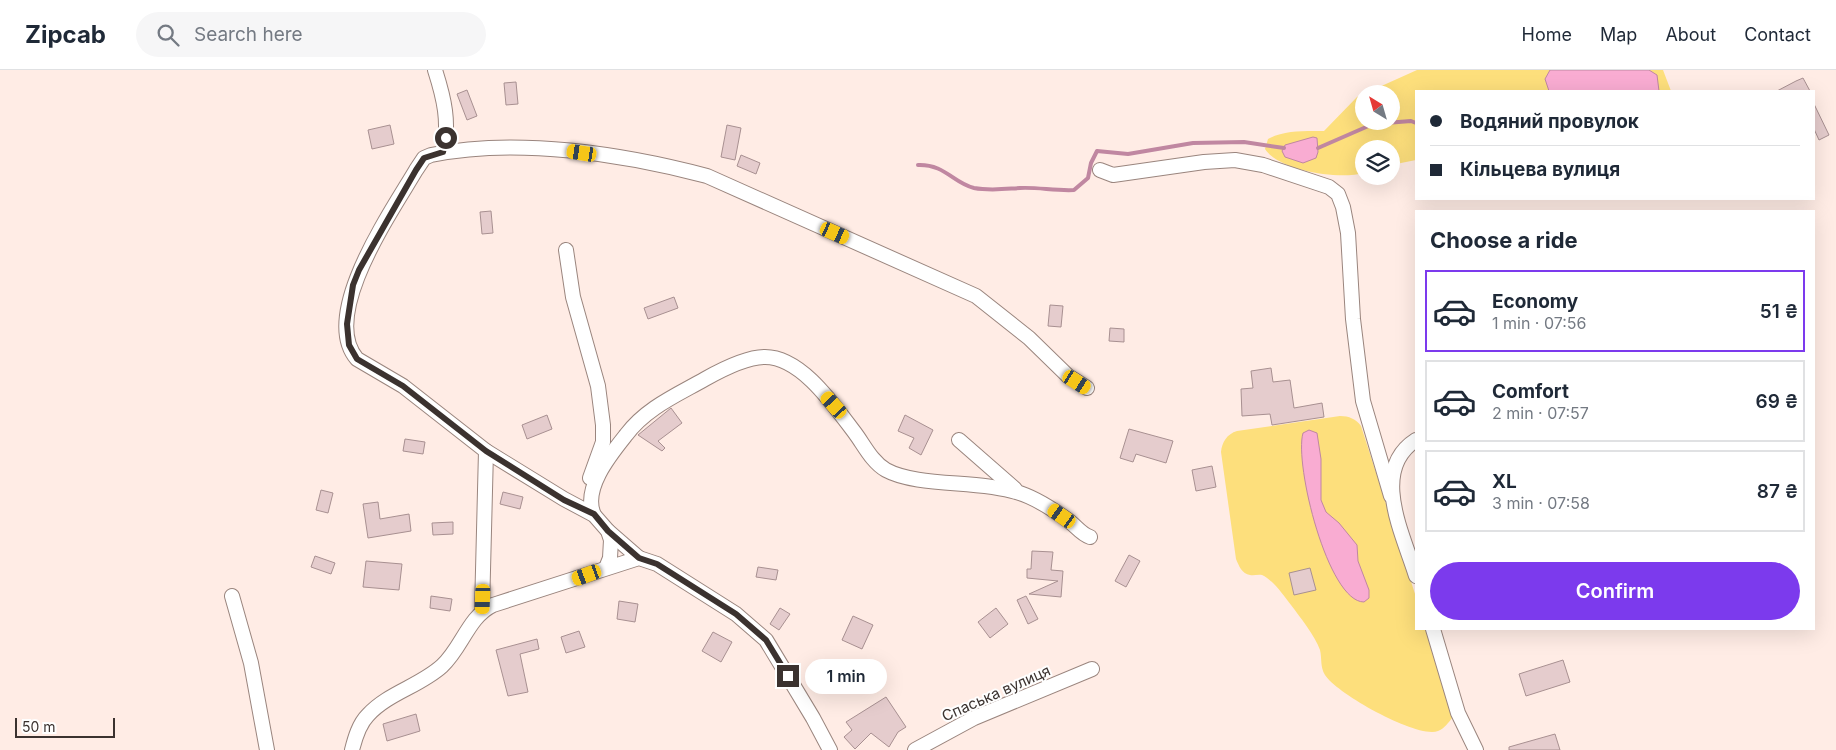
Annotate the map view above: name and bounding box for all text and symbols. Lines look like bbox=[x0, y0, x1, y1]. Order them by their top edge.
search box bbox=[136, 12, 486, 57]
text: Zipcab bbox=[25, 20, 106, 49]
icon: search bbox=[154, 21, 182, 49]
text: Search here bbox=[194, 23, 303, 46]
text: Home bbox=[1522, 24, 1572, 45]
text: Map bbox=[1600, 24, 1637, 45]
text: About bbox=[1665, 24, 1716, 45]
text: Contact bbox=[1744, 24, 1811, 45]
north arrow bbox=[1355, 85, 1400, 130]
map controls bbox=[1355, 85, 1400, 185]
text: Водяний провулок bbox=[1460, 110, 1639, 133]
route start bbox=[435, 127, 457, 149]
button: layers bbox=[1355, 140, 1400, 185]
car bbox=[566, 143, 597, 163]
text: Кільцева вулиця bbox=[1460, 158, 1620, 181]
car bbox=[818, 220, 851, 246]
text: Choose a ride bbox=[1430, 227, 1578, 253]
icon: car bbox=[1432, 289, 1477, 334]
text: Economy bbox=[1492, 290, 1578, 313]
text: 51 ₴ bbox=[1760, 300, 1798, 323]
text: 1 min · 07:56 bbox=[1492, 313, 1587, 333]
car bbox=[1060, 368, 1093, 396]
icon: car bbox=[1432, 379, 1477, 424]
text: Comfort bbox=[1492, 380, 1569, 403]
car bbox=[818, 389, 849, 421]
text: 69 ₴ bbox=[1756, 390, 1798, 413]
text: 2 min · 07:57 bbox=[1492, 403, 1589, 423]
icon: car bbox=[1432, 469, 1477, 514]
text: XL bbox=[1492, 470, 1517, 493]
text: 87 ₴ bbox=[1757, 480, 1798, 503]
text: 3 min · 07:58 bbox=[1492, 493, 1590, 513]
car bbox=[1045, 501, 1078, 531]
button: Confirm bbox=[1430, 562, 1800, 620]
car bbox=[570, 563, 603, 587]
car bbox=[474, 584, 491, 614]
callout: 1 min bbox=[806, 658, 888, 694]
street label: Спаська вулиця bbox=[939, 661, 1053, 725]
route end bbox=[777, 665, 799, 687]
text: 1 min bbox=[826, 666, 866, 686]
scale bar bbox=[15, 715, 115, 738]
text: 50 m bbox=[22, 718, 56, 735]

